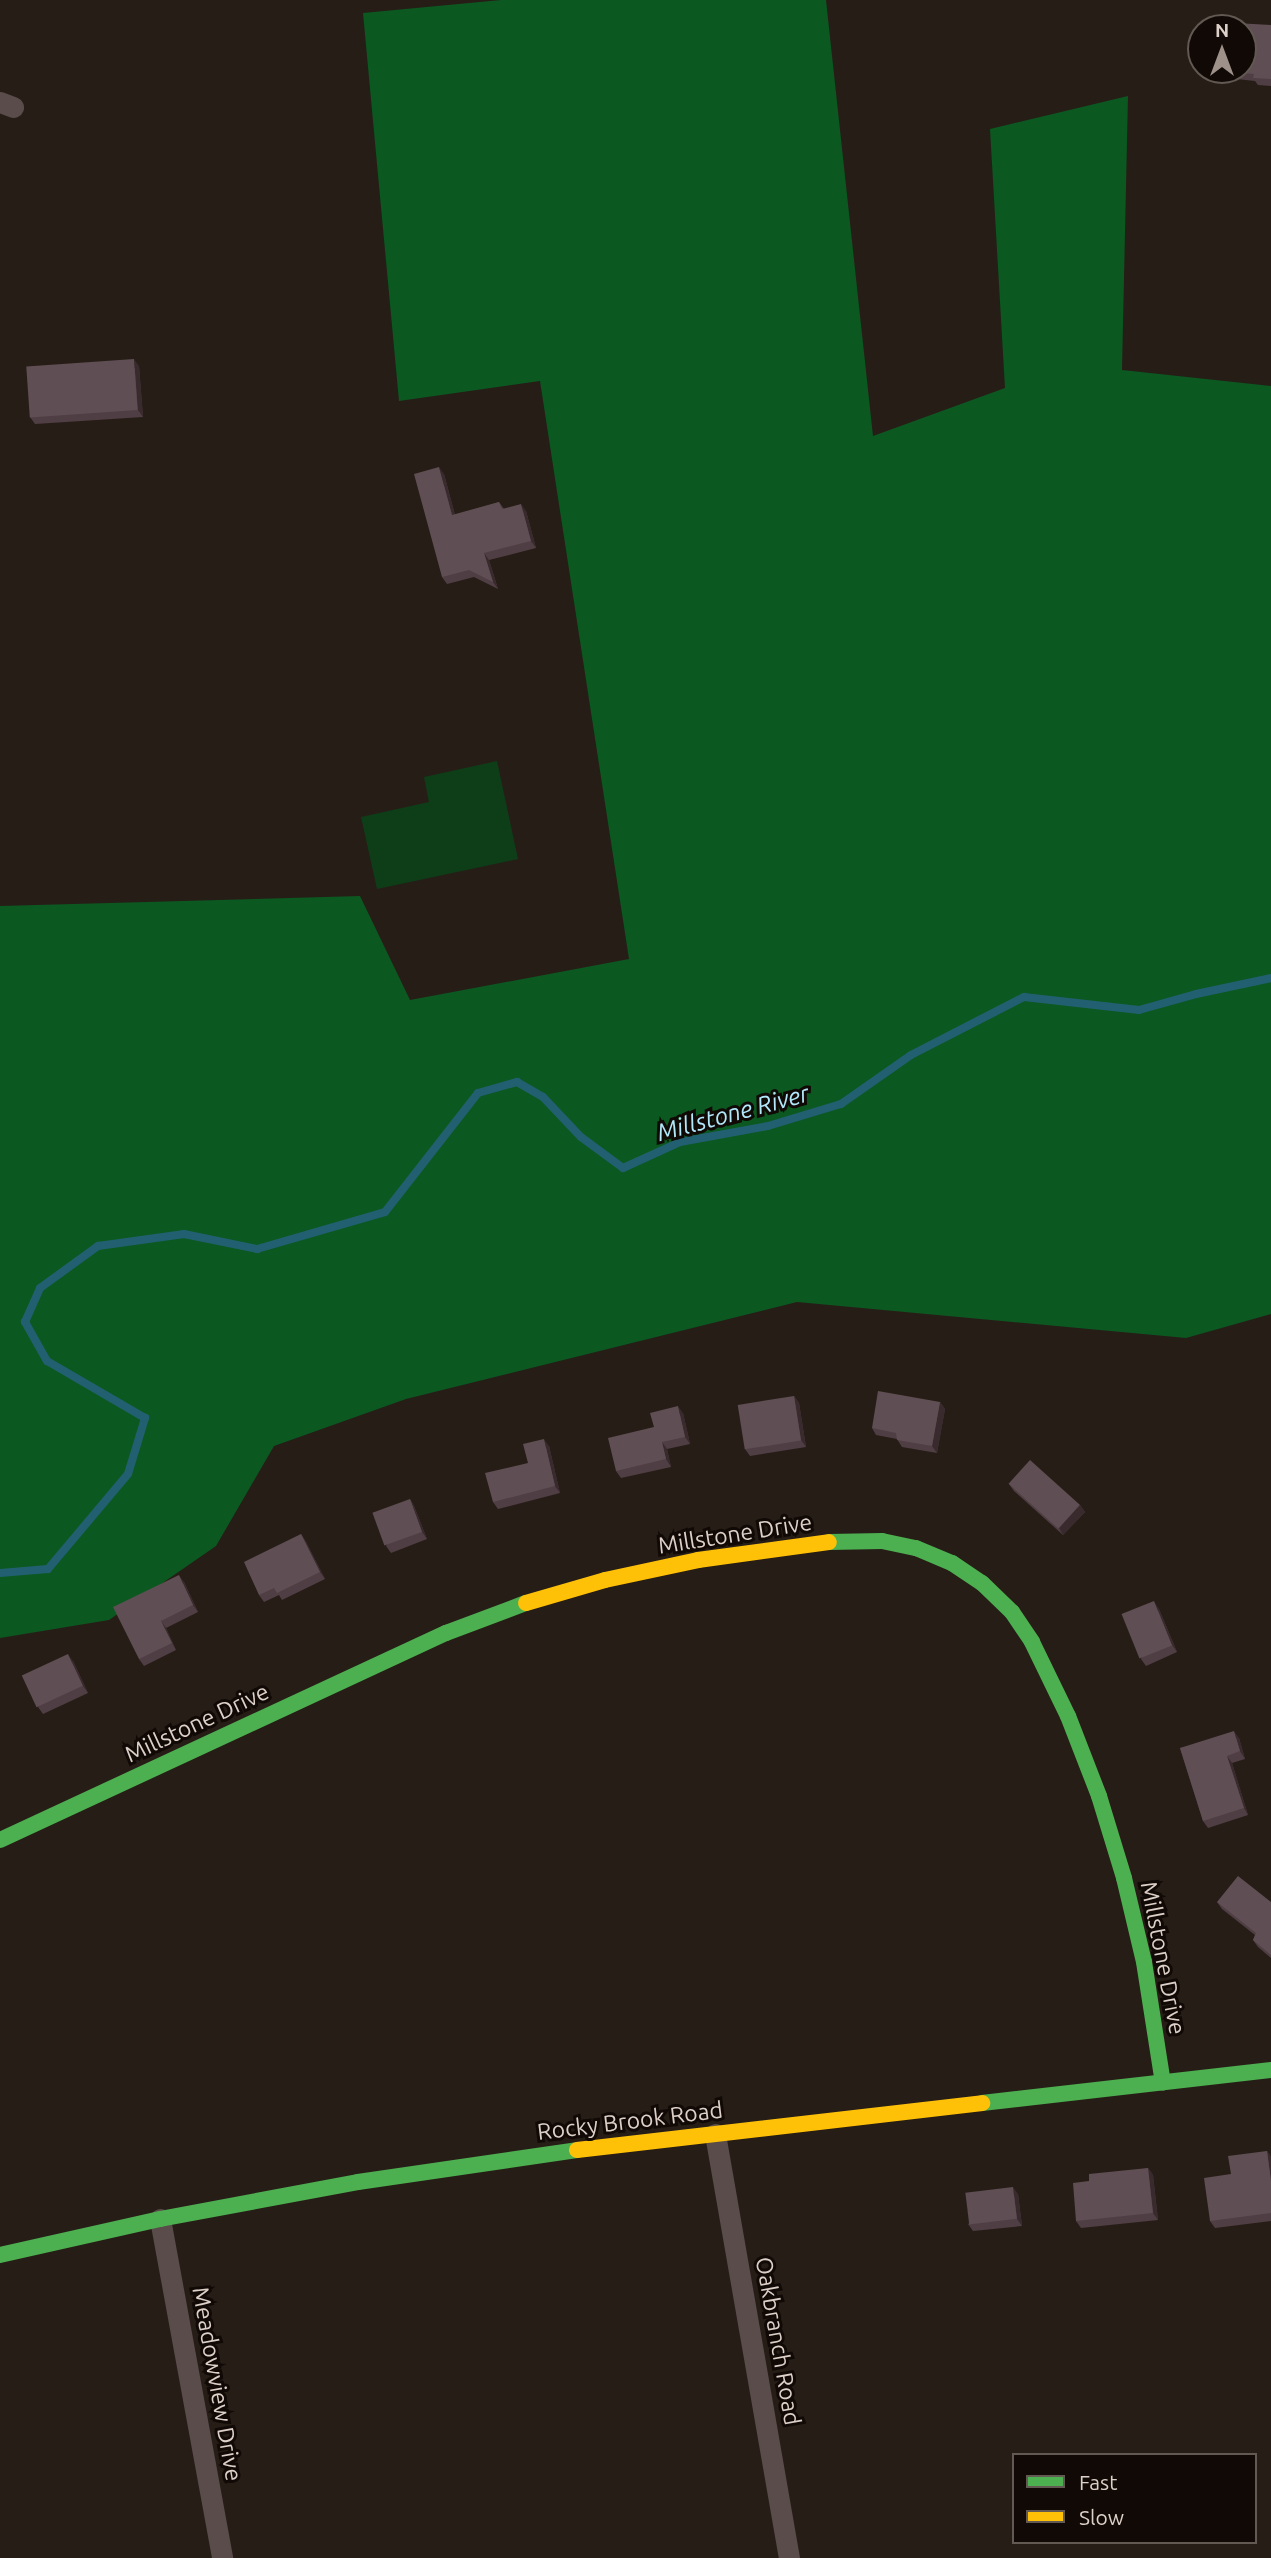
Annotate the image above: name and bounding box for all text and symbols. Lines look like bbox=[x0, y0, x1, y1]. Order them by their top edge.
north arrow bbox=[1187, 14, 1257, 84]
text: N bbox=[1215, 19, 1229, 41]
water label: Millstone River bbox=[654, 1079, 812, 1147]
street label: Millstone Drive bbox=[656, 1508, 814, 1560]
street label: Millstone Drive bbox=[121, 1678, 273, 1768]
street label: Millstone Drive bbox=[1135, 1879, 1191, 2037]
street label: Rocky Brook Road bbox=[536, 2096, 724, 2146]
street label: Oakbranch Road bbox=[750, 2255, 806, 2427]
street label: Meadowview Drive bbox=[186, 2285, 248, 2483]
legend bbox=[1012, 2453, 1257, 2544]
text: Fast bbox=[1079, 2470, 1117, 2494]
text: Slow bbox=[1079, 2505, 1124, 2529]

